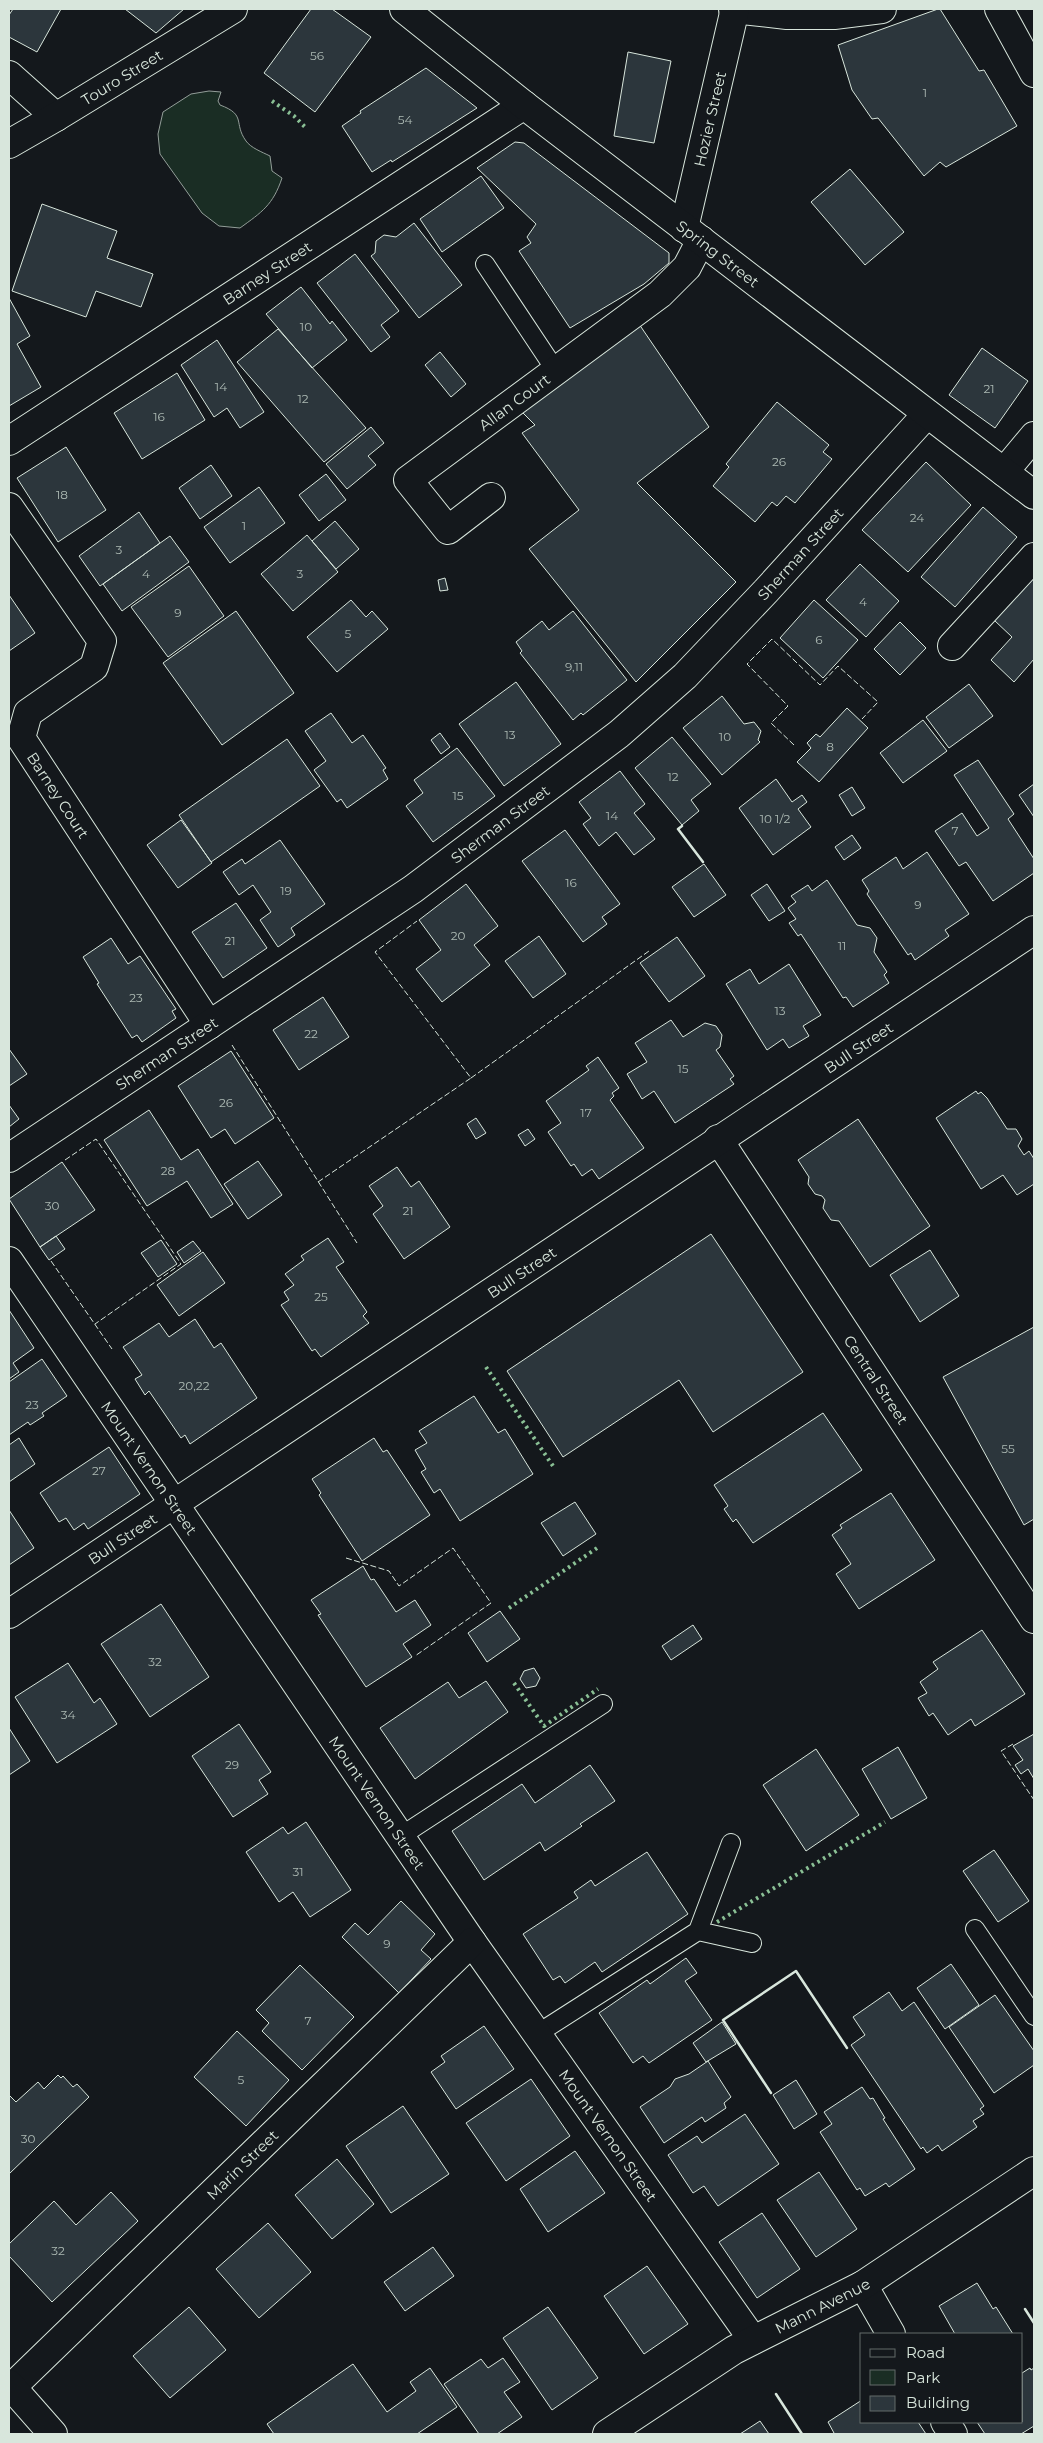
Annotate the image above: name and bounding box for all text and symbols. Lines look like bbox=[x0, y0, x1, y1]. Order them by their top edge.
street label: Touro Street bbox=[77, 45, 166, 109]
house number: 56 bbox=[310, 48, 324, 63]
street label: Hozier Street bbox=[689, 69, 730, 169]
house number: 1 bbox=[923, 85, 927, 100]
house number: 54 bbox=[398, 112, 412, 127]
street label: Spring Street bbox=[673, 216, 763, 291]
street label: Barney Street bbox=[219, 237, 315, 309]
house number: 10 bbox=[300, 319, 312, 334]
street label: Allan Court bbox=[475, 369, 553, 434]
house number: 14 bbox=[215, 379, 227, 394]
house number: 21 bbox=[983, 381, 995, 396]
house number: 12 bbox=[297, 391, 309, 406]
house number: 16 bbox=[153, 409, 165, 424]
house number: 26 bbox=[772, 454, 786, 469]
house number: 18 bbox=[56, 487, 68, 502]
street label: Sherman Street bbox=[753, 503, 847, 604]
house number: 24 bbox=[910, 510, 924, 525]
house number: 1 bbox=[242, 518, 246, 533]
house number: 3 bbox=[116, 542, 123, 557]
house number: 4 bbox=[142, 566, 150, 581]
house number: 3 bbox=[297, 566, 304, 581]
house number: 4 bbox=[859, 594, 867, 609]
house number: 9 bbox=[174, 605, 182, 620]
house number: 5 bbox=[345, 626, 352, 641]
house number: 6 bbox=[815, 632, 823, 647]
house number: 9,11 bbox=[565, 659, 583, 674]
house number: 13 bbox=[504, 727, 516, 742]
house number: 10 bbox=[719, 729, 731, 744]
house number: 8 bbox=[826, 739, 834, 754]
street label: Barney Court bbox=[23, 748, 94, 842]
house number: 12 bbox=[667, 769, 679, 784]
street label: Sherman Street bbox=[447, 780, 553, 867]
house number: 15 bbox=[452, 788, 464, 803]
house number: 14 bbox=[606, 808, 618, 823]
house number: 10 1/2 bbox=[760, 811, 790, 826]
house number: 7 bbox=[951, 823, 959, 838]
house number: 16 bbox=[565, 875, 577, 890]
house number: 19 bbox=[280, 883, 292, 898]
house number: 9 bbox=[914, 897, 922, 912]
house number: 20 bbox=[451, 928, 465, 943]
house number: 21 bbox=[224, 933, 236, 948]
house number: 11 bbox=[838, 938, 846, 953]
house number: 23 bbox=[129, 990, 143, 1005]
house number: 13 bbox=[774, 1003, 786, 1018]
street label: Sherman Street bbox=[112, 1012, 221, 1094]
street label: Bull Street bbox=[820, 1017, 896, 1077]
house number: 22 bbox=[304, 1026, 318, 1041]
house number: 15 bbox=[677, 1061, 689, 1076]
house number: 26 bbox=[219, 1095, 233, 1110]
house number: 17 bbox=[580, 1105, 592, 1120]
house number: 28 bbox=[161, 1163, 176, 1178]
house number: 30 bbox=[45, 1198, 59, 1213]
house number: 21 bbox=[402, 1203, 414, 1218]
street label: Bull Street bbox=[483, 1242, 559, 1302]
house number: 25 bbox=[314, 1289, 328, 1304]
street label: Central Street bbox=[840, 1331, 913, 1428]
house number: 20,22 bbox=[179, 1378, 210, 1393]
house number: 23 bbox=[25, 1397, 39, 1412]
street label: Mount Vernon Street bbox=[97, 1397, 202, 1538]
house number: 55 bbox=[1001, 1441, 1015, 1456]
house number: 27 bbox=[92, 1463, 106, 1478]
street label: Bull Street bbox=[84, 1509, 160, 1568]
house number: 32 bbox=[148, 1654, 162, 1669]
house number: 34 bbox=[61, 1707, 75, 1722]
street label: Mount Vernon Street bbox=[325, 1732, 429, 1873]
house number: 29 bbox=[225, 1757, 239, 1772]
house number: 31 bbox=[292, 1864, 304, 1879]
house number: 9 bbox=[383, 1936, 391, 1951]
house number: 7 bbox=[304, 2013, 312, 2028]
street label: Mount Vernon Street bbox=[555, 2065, 662, 2205]
house number: 5 bbox=[238, 2072, 245, 2087]
street label: Marin Street bbox=[202, 2125, 282, 2204]
house number: 30 bbox=[21, 2131, 35, 2146]
house number: 32 bbox=[51, 2243, 65, 2258]
street label: Mann Avenue bbox=[771, 2274, 874, 2337]
legend bbox=[860, 2333, 1023, 2423]
text: Road bbox=[906, 2343, 945, 2362]
text: Park bbox=[906, 2368, 940, 2387]
text: Building bbox=[906, 2393, 970, 2412]

